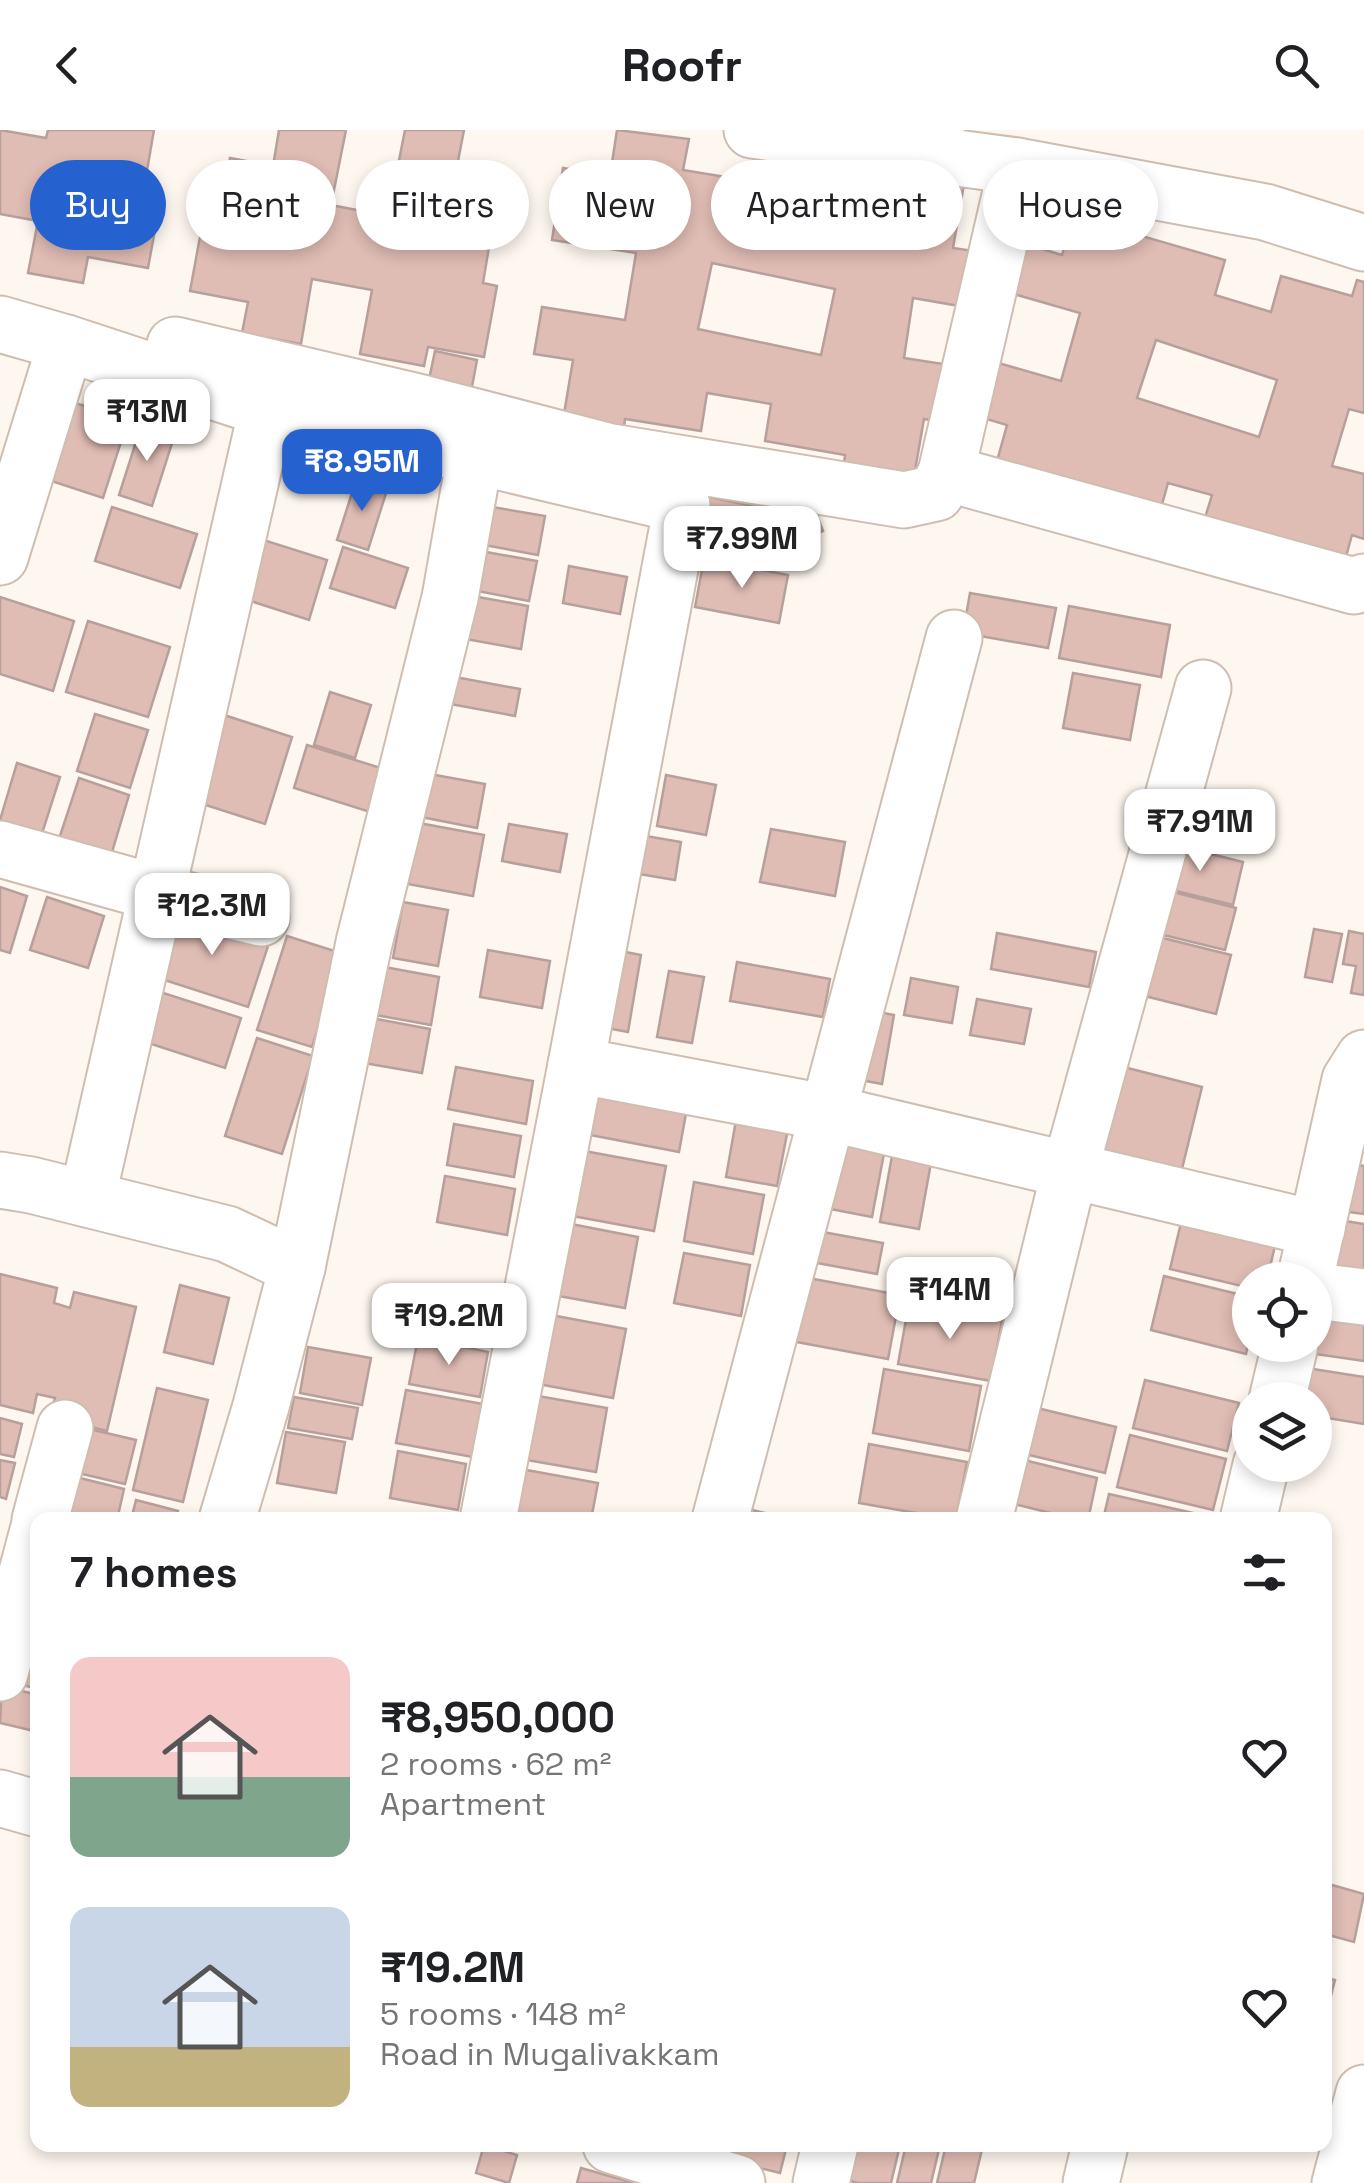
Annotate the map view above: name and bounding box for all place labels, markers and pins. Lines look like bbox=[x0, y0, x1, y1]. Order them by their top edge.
pin: ₹13M bbox=[88, 379, 206, 464]
pin: ₹8.95M bbox=[281, 429, 443, 514]
pin: ₹7.99M bbox=[661, 506, 823, 591]
pin: ₹7.91M bbox=[1119, 789, 1281, 874]
pin: ₹12.3M bbox=[131, 873, 293, 958]
pin: ₹14M bbox=[891, 1257, 1009, 1342]
pin: ₹19.2M bbox=[368, 1283, 530, 1368]

